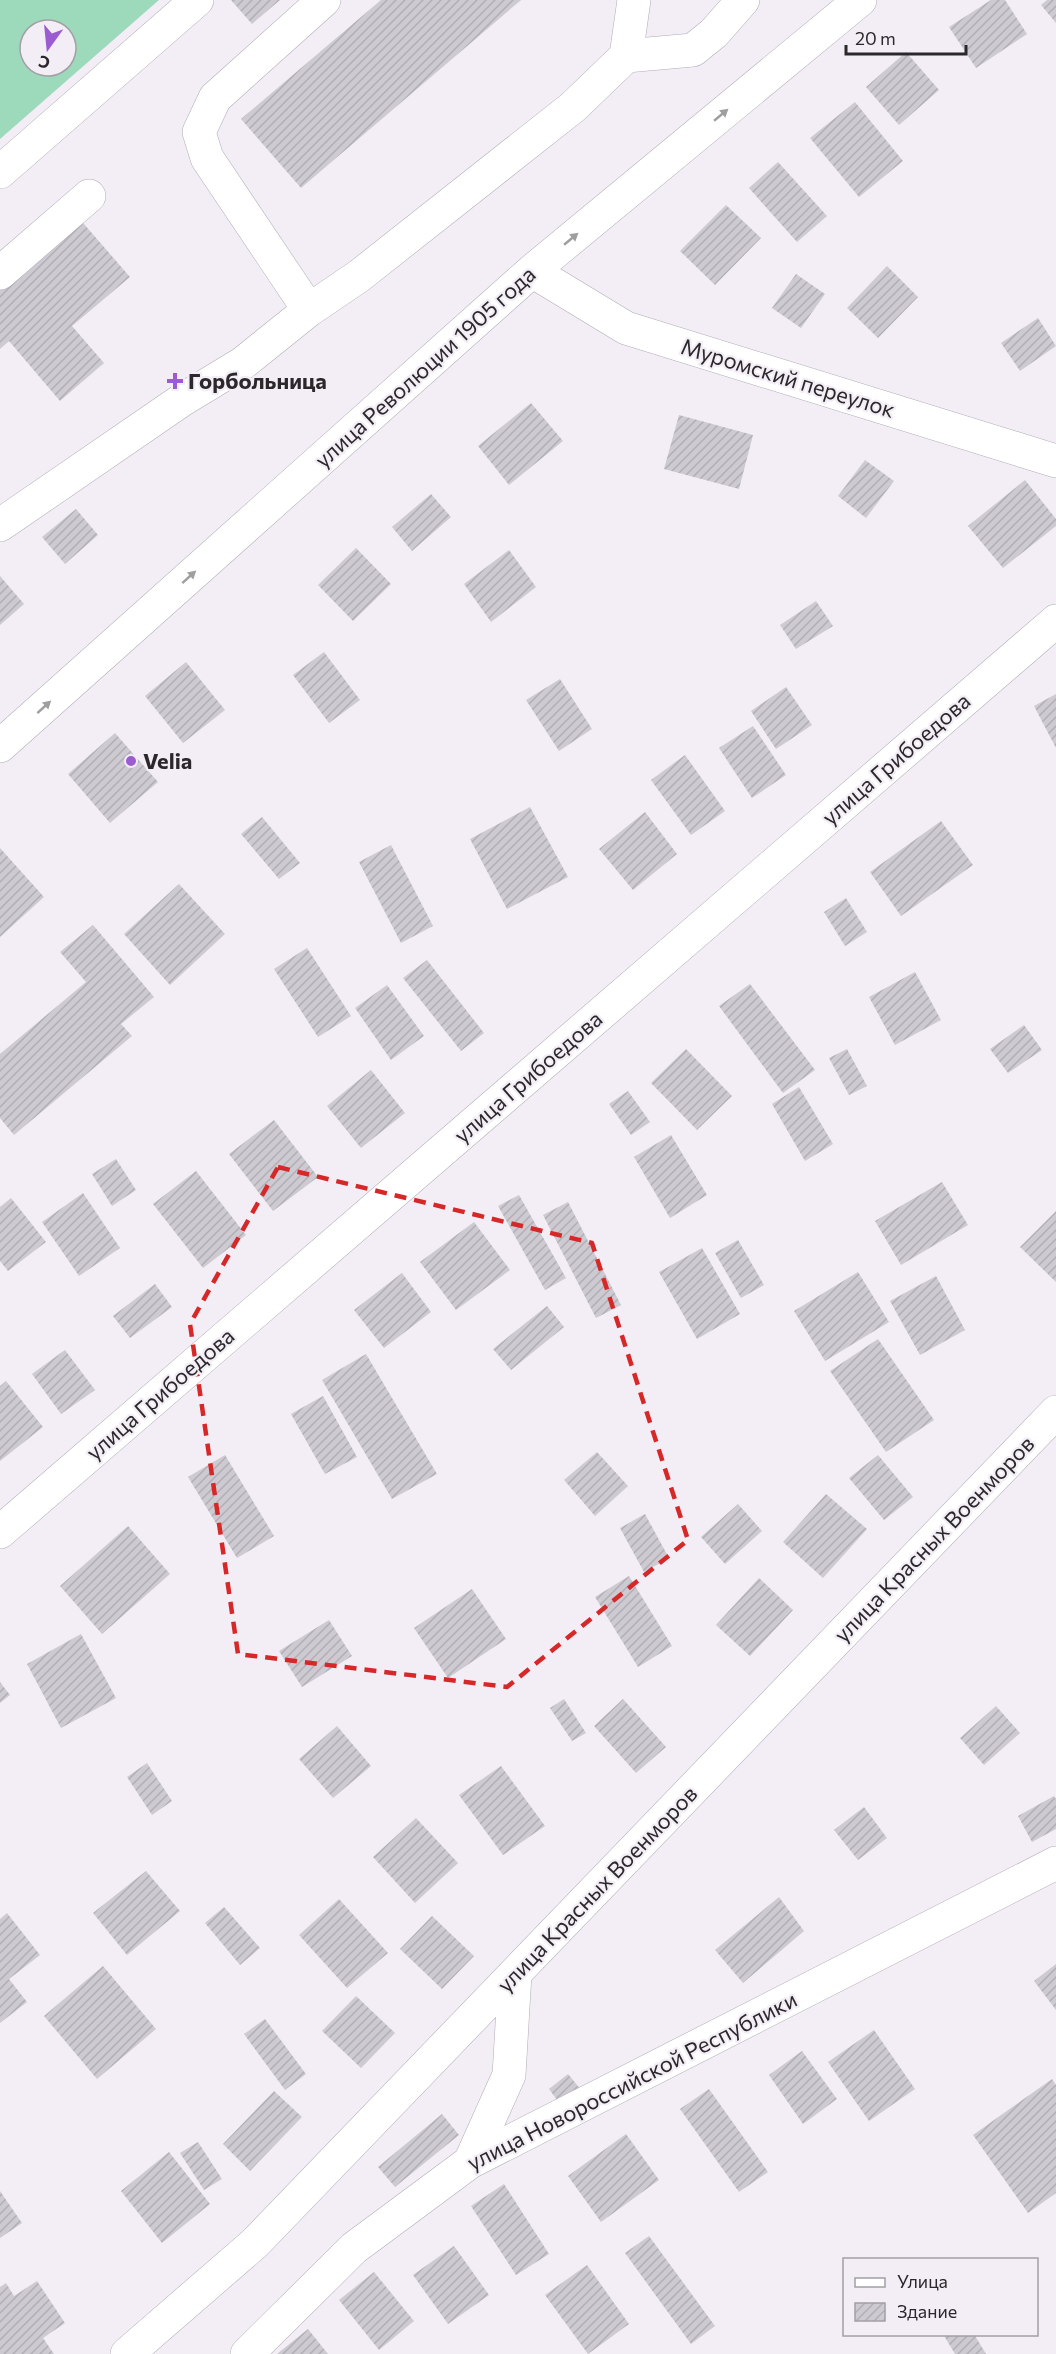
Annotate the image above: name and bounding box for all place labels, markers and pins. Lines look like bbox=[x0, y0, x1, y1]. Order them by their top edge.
place label: Горбольница bbox=[188, 367, 327, 394]
marker: Горбольница bbox=[166, 372, 184, 390]
place label: Velia bbox=[143, 747, 192, 774]
marker: Velia bbox=[124, 754, 138, 768]

